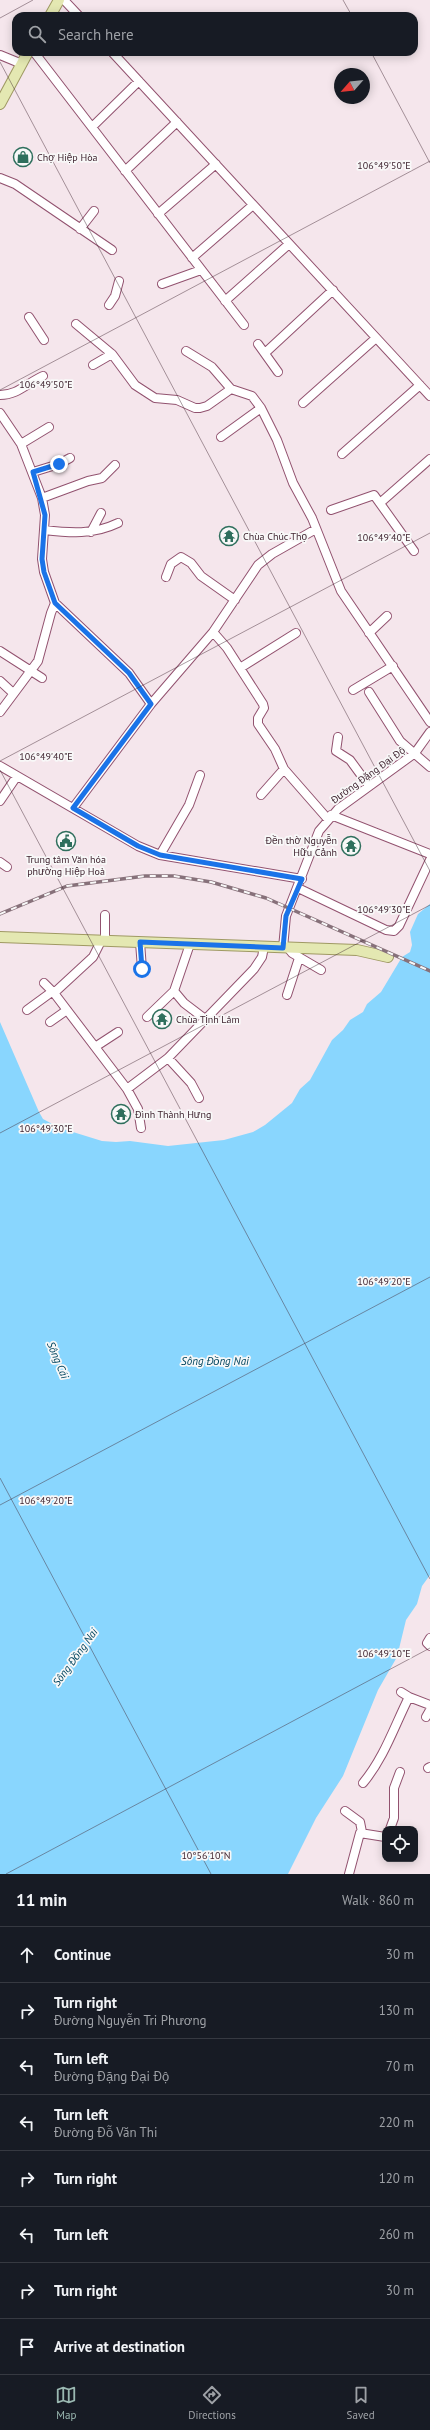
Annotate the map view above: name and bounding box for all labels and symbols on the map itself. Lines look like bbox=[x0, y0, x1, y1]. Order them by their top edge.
north arrow bbox=[334, 68, 370, 104]
shop icon: Chợ Hiệp Hòa bbox=[12, 146, 34, 168]
place label: Chợ Hiệp Hòa bbox=[37, 151, 98, 164]
text: 106°49'50"E bbox=[357, 159, 411, 172]
text: 106°49'50"E bbox=[19, 378, 73, 391]
route end bbox=[50, 455, 68, 473]
temple icon: Chùa Chúc Thọ bbox=[218, 525, 240, 547]
place label: Chùa Chúc Thọ bbox=[243, 530, 307, 543]
text: 106°49'40"E bbox=[357, 531, 411, 544]
street label: Đường Đặng Đại Độ bbox=[328, 743, 408, 807]
text: 106°49'40"E bbox=[19, 750, 73, 763]
public building icon: Trung tâm Văn hóa phường Hiệp Hoà bbox=[55, 830, 77, 852]
place label: Đền thờ Nguyễn Hữu Cảnh bbox=[264, 834, 337, 859]
temple icon: Đền thờ Nguyễn Hữu Cảnh bbox=[340, 835, 362, 857]
place label: Trung tâm Văn hóa phường Hiệp Hoà bbox=[26, 853, 106, 878]
text: 106°49'30"E bbox=[357, 903, 411, 916]
route start bbox=[133, 960, 151, 978]
temple icon: Chùa Tịnh Lâm bbox=[151, 1008, 173, 1030]
place label: Chùa Tịnh Lâm bbox=[176, 1013, 240, 1026]
temple icon: Đình Thành Hưng bbox=[110, 1103, 132, 1125]
place label: Đình Thành Hưng bbox=[134, 1108, 211, 1121]
text: 106°49'30"E bbox=[19, 1122, 73, 1135]
text: 106°49'20"E bbox=[357, 1275, 411, 1288]
water label: Sông Cái bbox=[44, 1339, 73, 1382]
water label: Sông Đồng Nai bbox=[181, 1354, 250, 1368]
text: 106°49'20"E bbox=[19, 1494, 73, 1507]
water label: Sông Đồng Nai bbox=[49, 1625, 101, 1689]
text: 106°49'10"E bbox=[357, 1647, 411, 1660]
text: 10°56'10"N bbox=[181, 1849, 231, 1862]

